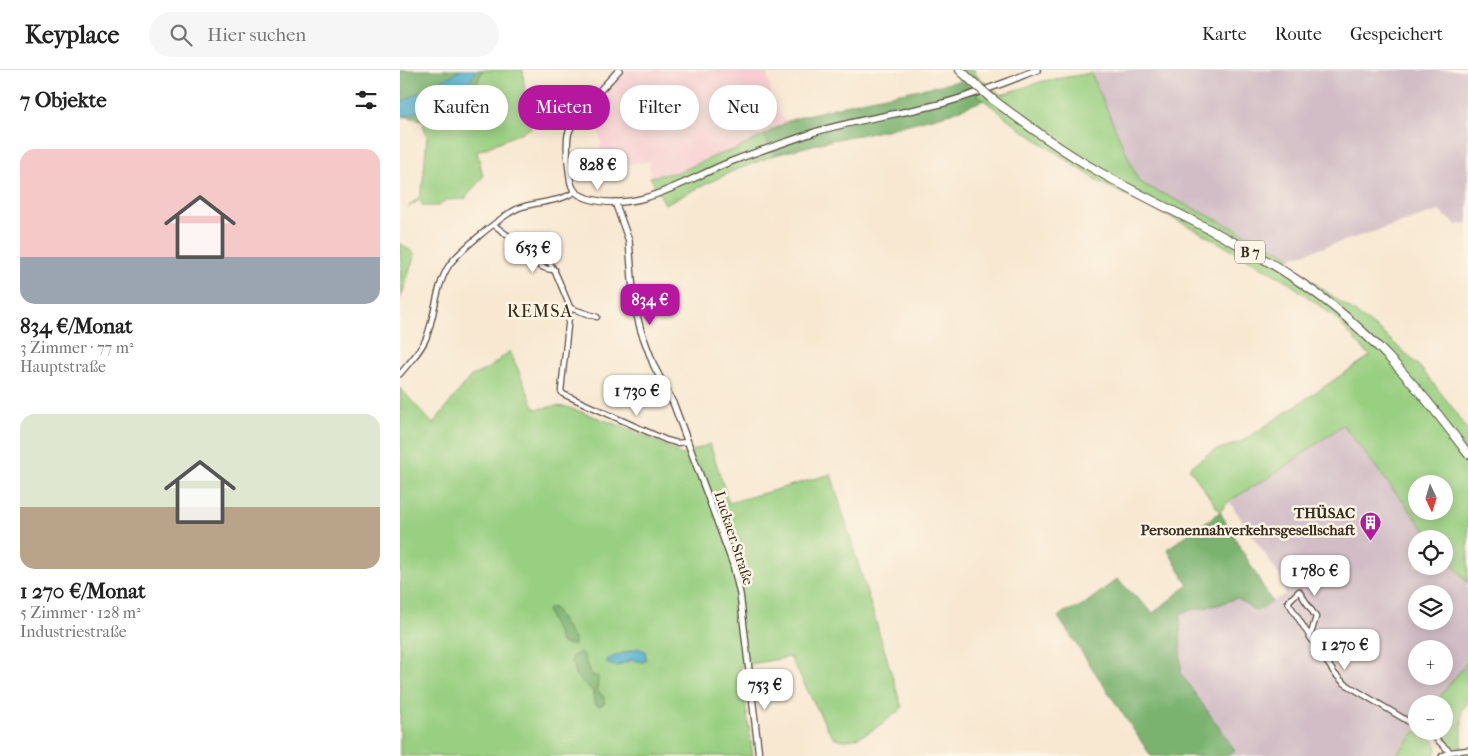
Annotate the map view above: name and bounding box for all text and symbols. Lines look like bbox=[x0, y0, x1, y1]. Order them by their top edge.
search box bbox=[149, 12, 499, 57]
text: Keyplace bbox=[25, 21, 119, 49]
icon: search bbox=[167, 21, 195, 49]
text: Hier suchen bbox=[207, 24, 306, 46]
text: Karte bbox=[1202, 24, 1247, 45]
text: Route bbox=[1275, 24, 1322, 45]
text: Gespeichert bbox=[1350, 24, 1443, 45]
chip: Kaufen bbox=[415, 85, 508, 130]
chip: Mieten bbox=[518, 85, 610, 130]
chip: Filter bbox=[620, 85, 699, 130]
chip: Neu bbox=[709, 85, 777, 130]
icon: filters bbox=[352, 86, 380, 114]
text: 7 Objekte bbox=[20, 88, 107, 112]
pin: 828 € bbox=[563, 148, 633, 191]
text: 828 € bbox=[579, 155, 617, 174]
icon: home bbox=[155, 182, 245, 272]
pin: 653 € bbox=[498, 232, 568, 274]
text: 653 € bbox=[515, 238, 551, 257]
road number: B 7 bbox=[1235, 240, 1265, 263]
pin: 834 € bbox=[615, 284, 685, 326]
text: 834 € bbox=[632, 290, 668, 309]
district label: REMSA bbox=[507, 301, 573, 322]
text: 834 €/Monat bbox=[20, 314, 133, 338]
text: 3 Zimmer · 77 m² bbox=[20, 338, 134, 357]
text: Hauptstraße bbox=[20, 357, 106, 376]
pin: 1 730 € bbox=[591, 374, 683, 417]
text: 1 730 € bbox=[614, 381, 660, 400]
icon: home bbox=[155, 447, 245, 537]
north arrow bbox=[1408, 475, 1452, 520]
map controls bbox=[1408, 475, 1453, 740]
street label: Luckaer Straße bbox=[710, 489, 758, 588]
place label: THÜSAC Personennahverkehrsgesellschaft bbox=[1140, 504, 1356, 539]
building icon: THÜSAC Personennahverkehrsgesellschaft bbox=[1359, 510, 1383, 541]
button: locate bbox=[1408, 530, 1453, 575]
pin: 1 780 € bbox=[1269, 554, 1361, 597]
text: 1 780 € bbox=[1292, 561, 1338, 580]
text: 1 270 €/Monat bbox=[20, 579, 145, 603]
button: layers bbox=[1408, 585, 1453, 630]
text: 5 Zimmer · 128 m² bbox=[20, 603, 140, 622]
text: Industriestraße bbox=[20, 622, 127, 641]
pin: 1 270 € bbox=[1299, 628, 1391, 671]
text: 1 270 € bbox=[1322, 635, 1368, 654]
button: + bbox=[1408, 640, 1453, 685]
pin: 753 € bbox=[730, 668, 800, 711]
text: 753 € bbox=[748, 675, 782, 694]
button: − bbox=[1408, 695, 1453, 740]

